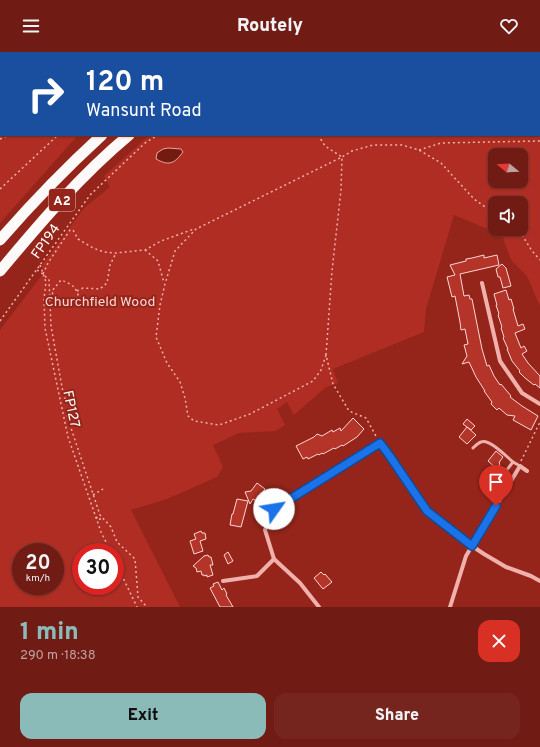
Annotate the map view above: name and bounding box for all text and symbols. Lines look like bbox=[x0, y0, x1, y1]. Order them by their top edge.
icon: menu bbox=[20, 15, 42, 37]
text: Routely bbox=[237, 15, 303, 38]
icon: heart bbox=[498, 15, 520, 37]
text: 120 m bbox=[86, 65, 164, 101]
icon: right bbox=[20, 68, 72, 120]
text: Wansunt Road bbox=[86, 100, 202, 123]
north arrow bbox=[488, 148, 528, 188]
map controls bbox=[488, 148, 528, 236]
road number: A2 bbox=[49, 189, 75, 211]
button: sound bbox=[488, 196, 528, 236]
street label: FP194 bbox=[28, 221, 64, 263]
park label: Churchfield Wood bbox=[45, 294, 155, 311]
street label: FP127 bbox=[58, 389, 83, 429]
pin bbox=[479, 465, 513, 506]
icon: arrive bbox=[485, 471, 507, 493]
position arrow bbox=[253, 488, 295, 530]
speed limit sign: 30 bbox=[72, 543, 124, 595]
text: 20 bbox=[25, 551, 51, 577]
text: km/h bbox=[26, 572, 50, 585]
text: 1 min bbox=[20, 618, 79, 648]
button: close bbox=[478, 620, 520, 662]
text: 290 m · 18:38 bbox=[20, 648, 96, 664]
button: Exit bbox=[20, 693, 266, 739]
button: Share bbox=[274, 693, 520, 739]

